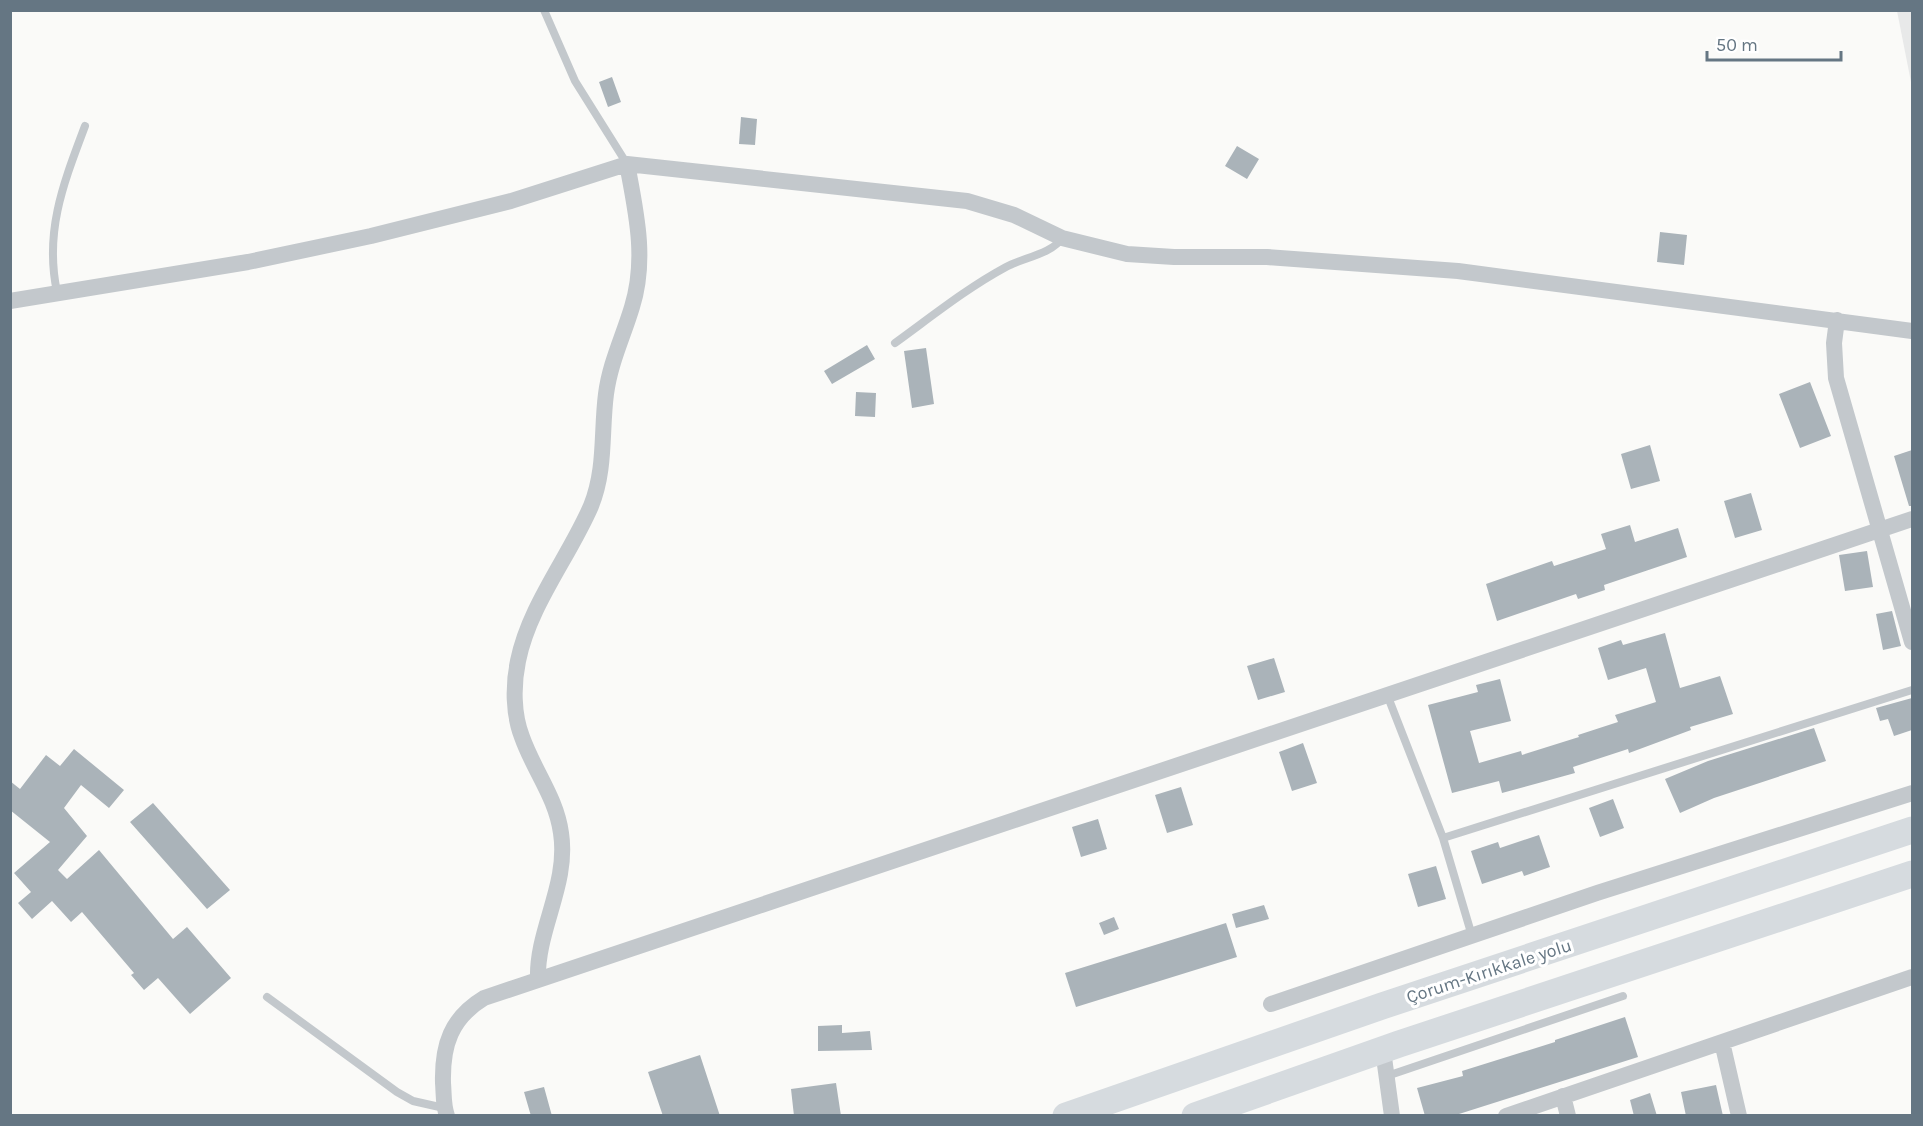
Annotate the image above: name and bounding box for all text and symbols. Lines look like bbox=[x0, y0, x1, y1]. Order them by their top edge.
scale bar bbox=[1707, 24, 1840, 62]
text: 50 m bbox=[1716, 34, 1758, 56]
street label: Çorum-Kırıkkale yolu bbox=[1404, 934, 1574, 1008]

